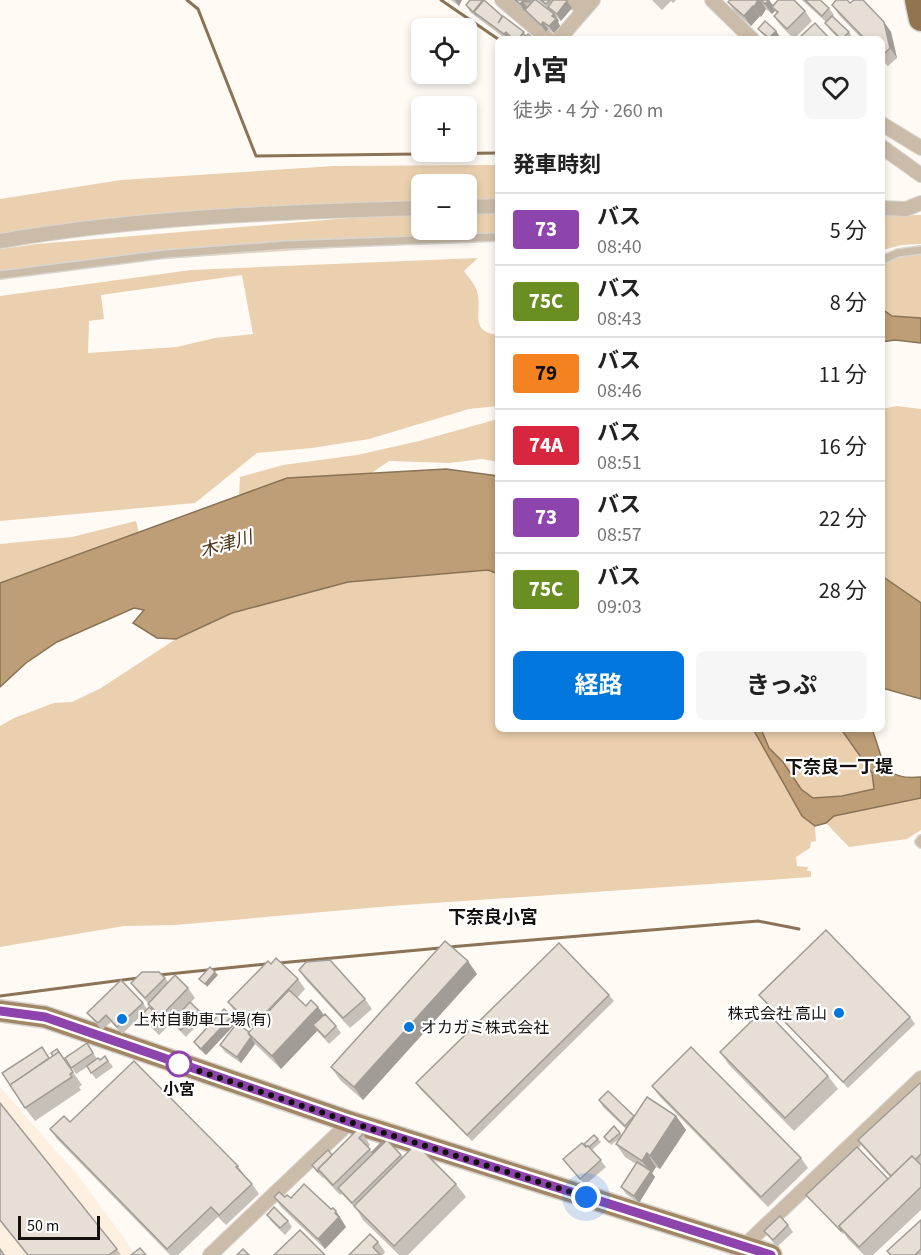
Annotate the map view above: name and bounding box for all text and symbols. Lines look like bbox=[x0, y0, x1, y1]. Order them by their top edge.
map controls bbox=[411, 18, 477, 240]
button: locate bbox=[411, 18, 477, 84]
text: 小宮 bbox=[513, 51, 569, 91]
button: heart bbox=[804, 56, 867, 119]
button: + bbox=[411, 96, 477, 162]
text: 徒歩 · 4 分 · 260 m bbox=[513, 97, 663, 125]
text: 発車時刻 bbox=[513, 149, 601, 181]
button: − bbox=[411, 174, 477, 240]
text: バス bbox=[597, 201, 641, 233]
text: 73 bbox=[535, 214, 557, 244]
text: 5 分 bbox=[830, 215, 867, 247]
text: 08:40 bbox=[597, 233, 642, 261]
text: バス bbox=[597, 273, 641, 305]
text: 75C bbox=[529, 286, 563, 316]
text: 8 分 bbox=[830, 287, 867, 319]
text: 08:43 bbox=[597, 305, 642, 333]
text: バス bbox=[597, 345, 641, 377]
text: 79 bbox=[535, 358, 557, 388]
text: 11 分 bbox=[819, 359, 867, 391]
text: 08:46 bbox=[597, 377, 642, 405]
text: バス bbox=[597, 417, 641, 449]
text: 74A bbox=[529, 430, 563, 460]
text: 16 分 bbox=[819, 431, 867, 463]
text: 08:51 bbox=[597, 449, 642, 477]
text: バス bbox=[597, 489, 641, 521]
text: 73 bbox=[535, 502, 557, 532]
text: 22 分 bbox=[819, 503, 867, 535]
text: 08:57 bbox=[597, 521, 642, 549]
water label: 木津川 bbox=[197, 524, 257, 564]
text: バス bbox=[597, 561, 641, 593]
text: 75C bbox=[529, 574, 563, 604]
text: 28 分 bbox=[819, 575, 867, 607]
text: 09:03 bbox=[597, 593, 642, 621]
button: 経路 bbox=[513, 651, 684, 720]
button: きっぷ bbox=[696, 651, 867, 720]
district label: 下奈良一丁堤 bbox=[785, 755, 893, 780]
district label: 下奈良小宮 bbox=[448, 905, 538, 930]
place label: 株式会社 高山 bbox=[728, 1003, 827, 1025]
marker: 株式会社 高山 bbox=[832, 1006, 846, 1020]
place label: 上村自動車工場(有) bbox=[134, 1009, 272, 1031]
marker: 上村自動車工場(有) bbox=[115, 1012, 129, 1026]
place label: オカガミ株式会社 bbox=[421, 1017, 549, 1039]
marker: オカガミ株式会社 bbox=[402, 1020, 416, 1034]
marker: 小宮 bbox=[166, 1051, 192, 1077]
place label: 小宮 bbox=[163, 1079, 195, 1101]
your location bbox=[571, 1182, 601, 1212]
scale bar bbox=[18, 1213, 100, 1240]
text: 50 m bbox=[27, 1215, 59, 1237]

